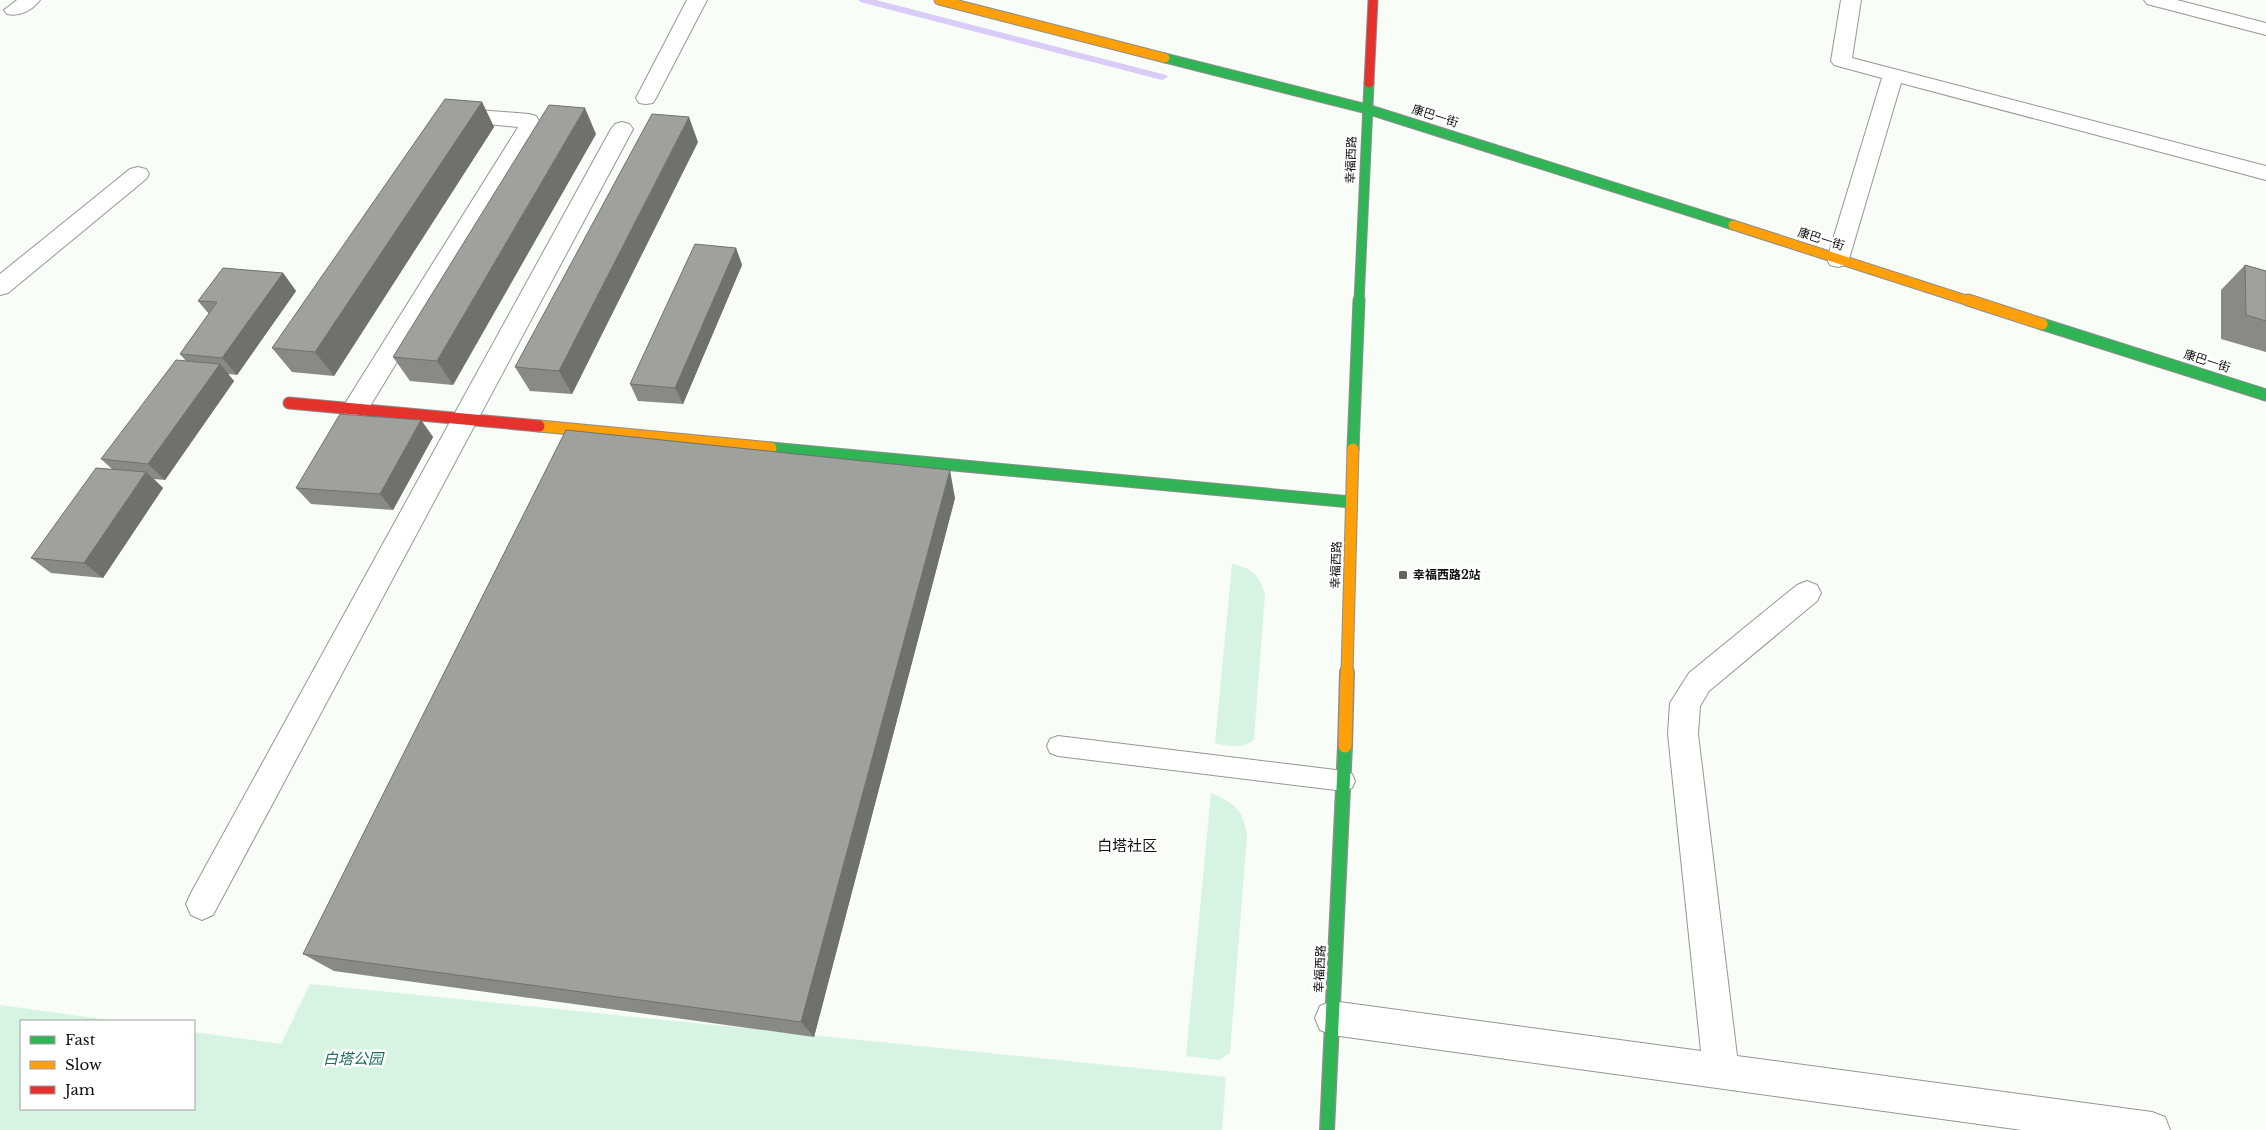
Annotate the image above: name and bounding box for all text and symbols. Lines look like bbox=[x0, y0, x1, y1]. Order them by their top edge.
street label: 康巴一街 bbox=[1410, 101, 1460, 130]
street label: 幸福西路 bbox=[1342, 136, 1359, 184]
street label: 康巴一街 bbox=[1796, 224, 1846, 253]
street label: 康巴一街 bbox=[2182, 346, 2232, 375]
street label: 幸福西路 bbox=[1327, 541, 1344, 589]
place label: 幸福西路2站 bbox=[1413, 567, 1481, 582]
marker: 幸福西路2站 bbox=[1397, 569, 1409, 581]
district label: 白塔社区 bbox=[1097, 836, 1157, 855]
street label: 幸福西路 bbox=[1311, 945, 1328, 993]
legend bbox=[20, 1020, 195, 1110]
text: Fast bbox=[65, 1030, 96, 1049]
park label: 白塔公园 bbox=[323, 1049, 385, 1068]
text: Slow bbox=[65, 1055, 102, 1074]
text: Jam bbox=[63, 1080, 95, 1099]

